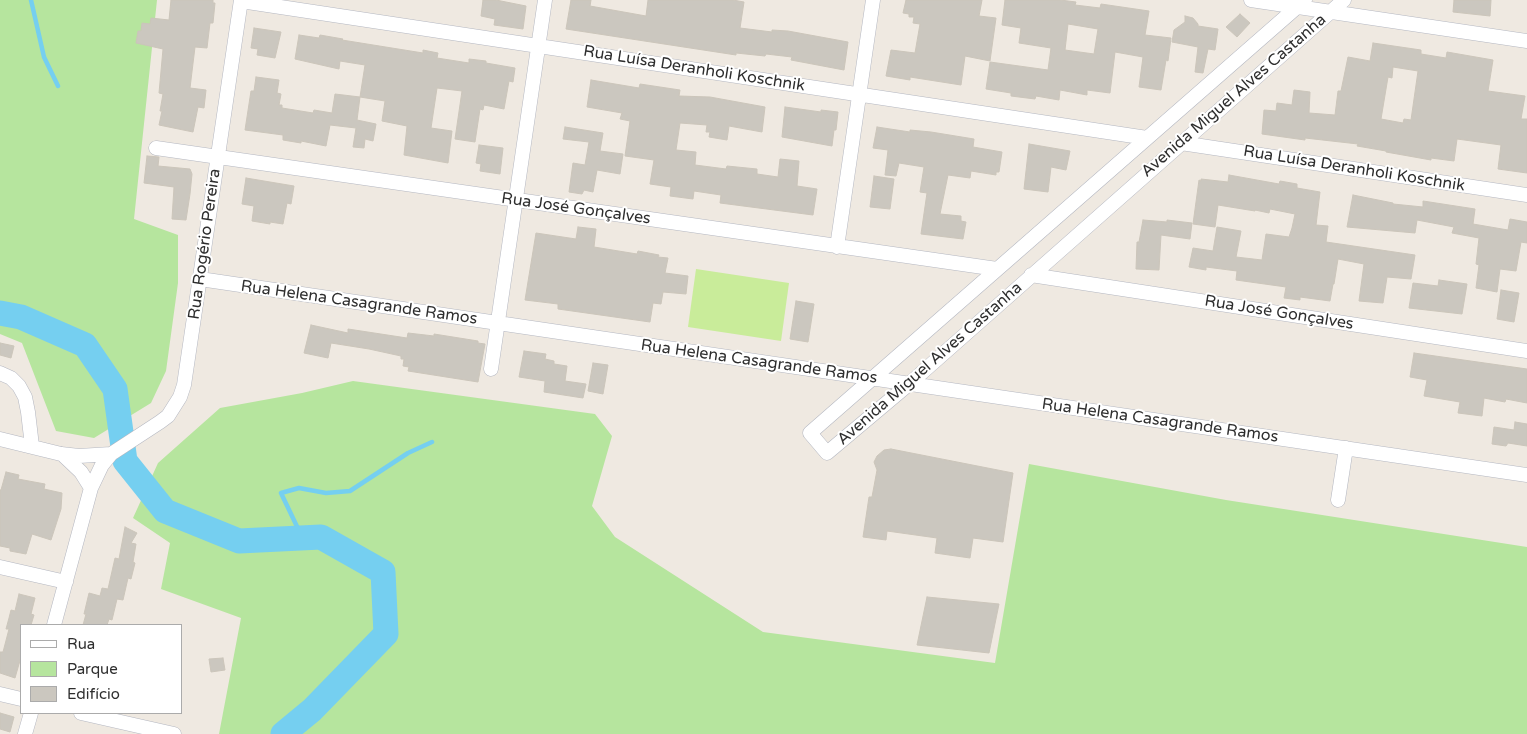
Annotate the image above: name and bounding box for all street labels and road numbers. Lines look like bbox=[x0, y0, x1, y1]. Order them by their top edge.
street label: Avenida Miguel Alves Castanha bbox=[1138, 11, 1330, 181]
street label: Rua Luísa Deranholi Koschnik bbox=[582, 42, 806, 96]
street label: Rua Luísa Deranholi Koschnik bbox=[1242, 142, 1466, 196]
street label: Rua Rogério Pereira bbox=[185, 167, 225, 321]
street label: Rua José Gonçalves bbox=[500, 189, 652, 229]
street label: Rua Helena Casagrande Ramos bbox=[239, 277, 479, 329]
street label: Avenida Miguel Alves Castanha bbox=[834, 279, 1026, 449]
street label: Rua José Gonçalves bbox=[1203, 292, 1355, 334]
street label: Rua Helena Casagrande Ramos bbox=[639, 336, 879, 388]
street label: Rua Helena Casagrande Ramos bbox=[1040, 395, 1280, 447]

